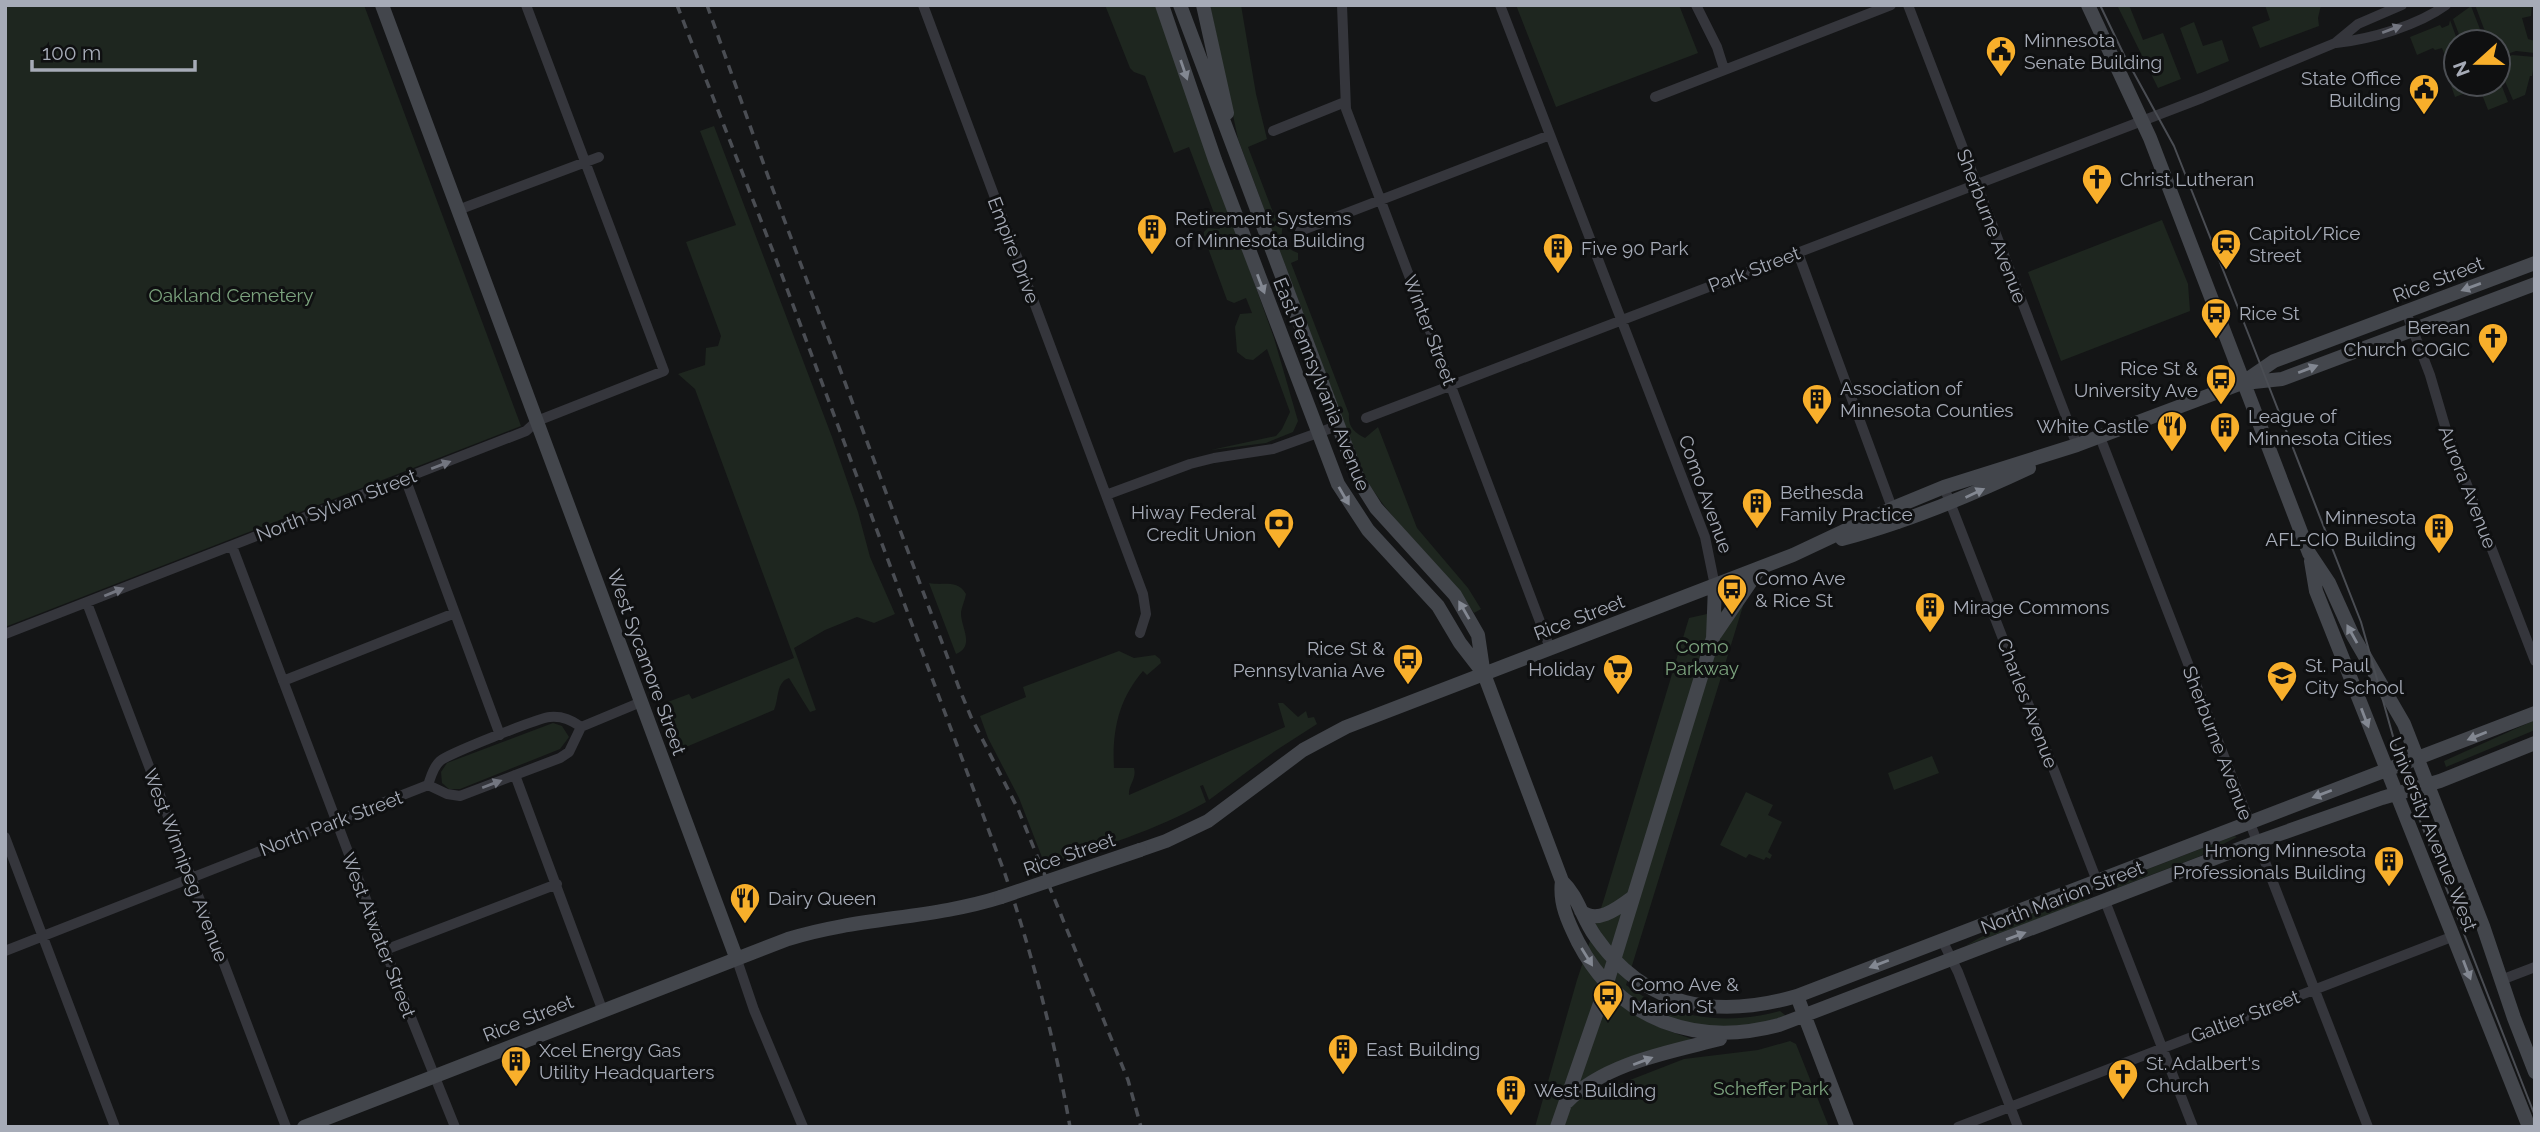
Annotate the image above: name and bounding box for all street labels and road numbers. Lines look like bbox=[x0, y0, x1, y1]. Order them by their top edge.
street label: Sherburne Avenue bbox=[1952, 146, 2032, 306]
street label: Empire Drive bbox=[984, 194, 1044, 306]
street label: Park Street bbox=[1705, 241, 1803, 297]
street label: Rice Street bbox=[2389, 251, 2487, 306]
street label: Winter Street bbox=[1399, 272, 1461, 389]
street label: East Pennsylvania Avenue bbox=[1269, 274, 1375, 494]
street label: Aurora Avenue bbox=[2435, 423, 2501, 551]
street label: Como Avenue bbox=[1674, 432, 1738, 556]
street label: North Sylvan Street bbox=[253, 464, 420, 546]
street label: West Sycamore Street bbox=[603, 566, 691, 758]
street label: Rice Street bbox=[1530, 589, 1628, 644]
street label: Charles Avenue bbox=[1993, 635, 2063, 771]
street label: Sherburne Avenue bbox=[2178, 663, 2258, 823]
street label: University Avenue West bbox=[2384, 734, 2482, 935]
street label: West Winnipeg Avenue bbox=[139, 765, 233, 965]
street label: North Park Street bbox=[257, 785, 406, 860]
street label: Rice Street bbox=[1020, 828, 1118, 880]
street label: West Atwater Street bbox=[337, 849, 421, 1021]
street label: North Marion Street bbox=[1978, 856, 2147, 938]
street label: Galtier Street bbox=[2188, 985, 2303, 1047]
street label: Rice Street bbox=[480, 990, 577, 1046]

